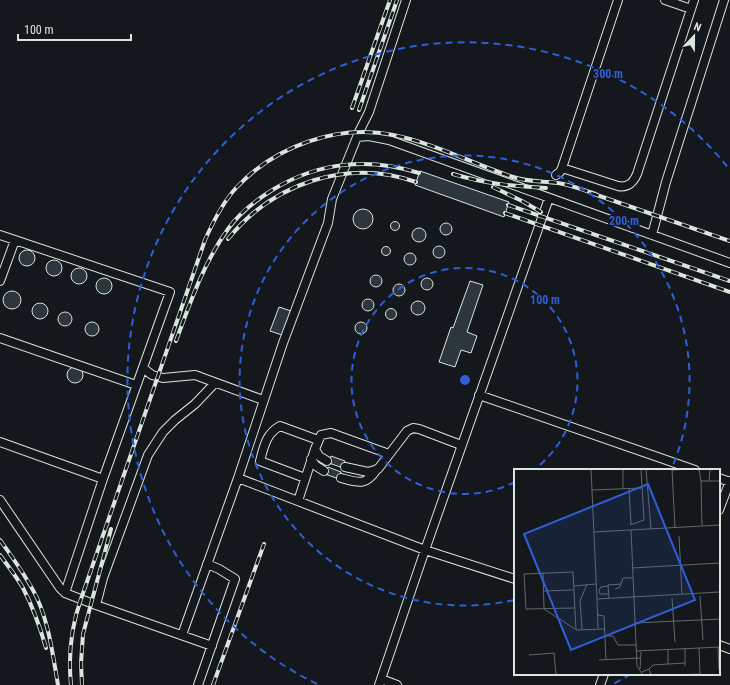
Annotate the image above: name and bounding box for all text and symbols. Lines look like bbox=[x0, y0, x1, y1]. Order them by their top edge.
scale bar bbox=[18, 16, 131, 42]
north arrow bbox=[674, 16, 714, 56]
text: N bbox=[692, 20, 703, 35]
text: 100 m bbox=[24, 23, 54, 37]
text: 300 m bbox=[593, 67, 623, 81]
text: 200 m bbox=[609, 214, 639, 228]
text: 100 m bbox=[530, 293, 560, 307]
centre of rings bbox=[458, 373, 472, 387]
inset map bbox=[514, 469, 720, 675]

